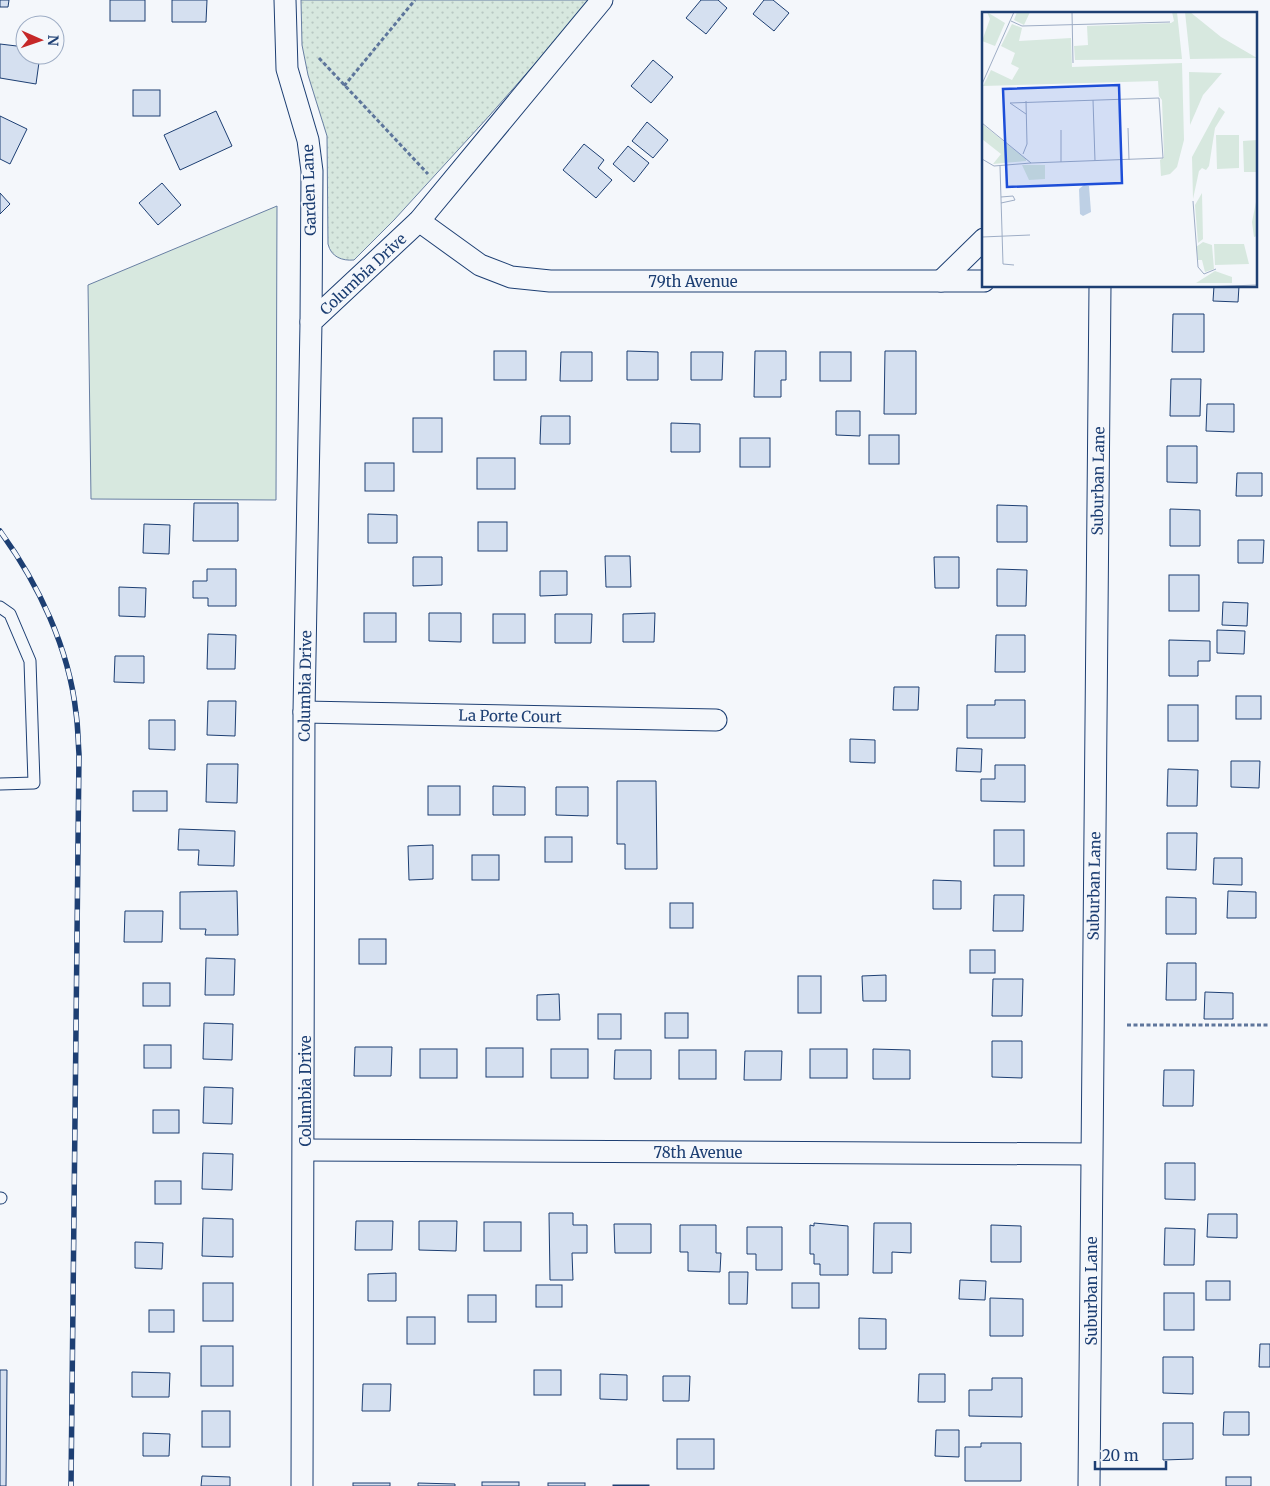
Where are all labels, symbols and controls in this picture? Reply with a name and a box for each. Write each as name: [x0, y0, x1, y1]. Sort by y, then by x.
inset map: [982, 12, 1258, 288]
north arrow: [15, 15, 65, 65]
text: N: [44, 35, 62, 46]
street label: Garden Lane: [298, 144, 320, 236]
street label: Columbia Drive: [316, 229, 410, 319]
street label: 79th Avenue: [648, 272, 738, 291]
street label: Suburban Lane: [1088, 426, 1108, 536]
street label: Columbia Drive: [295, 630, 315, 742]
street label: La Porte Court: [458, 706, 562, 726]
street label: Suburban Lane: [1084, 831, 1104, 941]
street label: Columbia Drive: [296, 1035, 315, 1147]
street label: 78th Avenue: [654, 1143, 743, 1162]
street label: Suburban Lane: [1082, 1236, 1101, 1345]
scale bar: [1095, 1438, 1166, 1470]
text: 20 m: [1102, 1446, 1139, 1465]

